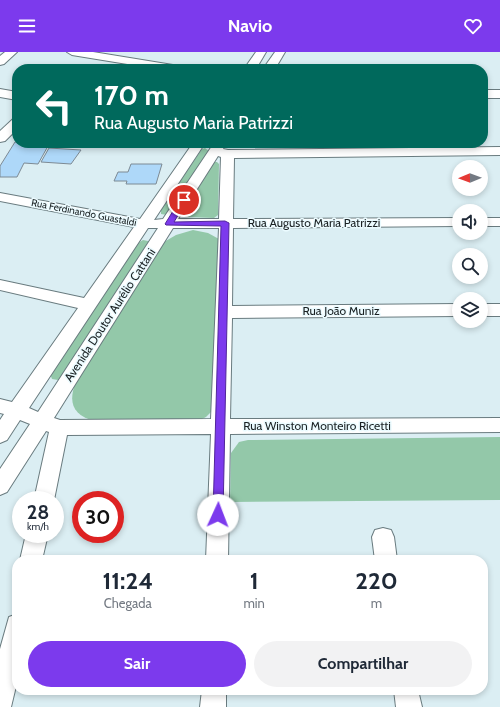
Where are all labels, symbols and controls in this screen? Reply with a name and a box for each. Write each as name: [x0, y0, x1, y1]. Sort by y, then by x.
icon: menu: [16, 15, 38, 37]
text: Navio: [228, 15, 272, 37]
icon: heart: [462, 15, 484, 37]
text: 170 m: [94, 78, 169, 112]
icon: left: [28, 80, 80, 132]
text: Rua Augusto Maria Patrizzi: [94, 112, 293, 134]
north arrow: [452, 160, 488, 196]
map controls: [452, 160, 488, 328]
pin: [167, 183, 201, 217]
icon: arrive: [173, 189, 195, 211]
street label: Rua Ferdinando Guastaldi: [30, 196, 138, 229]
button: sound: [452, 204, 488, 240]
street label: Rua Augusto Maria Patrizzi: [248, 215, 380, 230]
street label: Avenida Doutor Aurélio Cattani: [61, 245, 158, 384]
button: search: [452, 248, 488, 284]
button: layers: [452, 292, 488, 328]
street label: Rua João Muniz: [302, 303, 380, 318]
street label: Rua Winston Monteiro Ricetti: [243, 418, 391, 433]
speed limit sign: 30: [72, 491, 124, 543]
position arrow: [197, 494, 239, 536]
text: 28: [27, 500, 49, 524]
text: km/h: [27, 520, 49, 533]
text: 11:24: [102, 566, 153, 595]
text: 1: [250, 566, 259, 595]
text: 220: [355, 566, 398, 595]
text: Chegada: [104, 595, 152, 611]
text: min: [243, 595, 265, 611]
text: m: [371, 595, 382, 611]
button: Sair: [28, 641, 246, 687]
button: Compartilhar: [254, 641, 472, 687]

